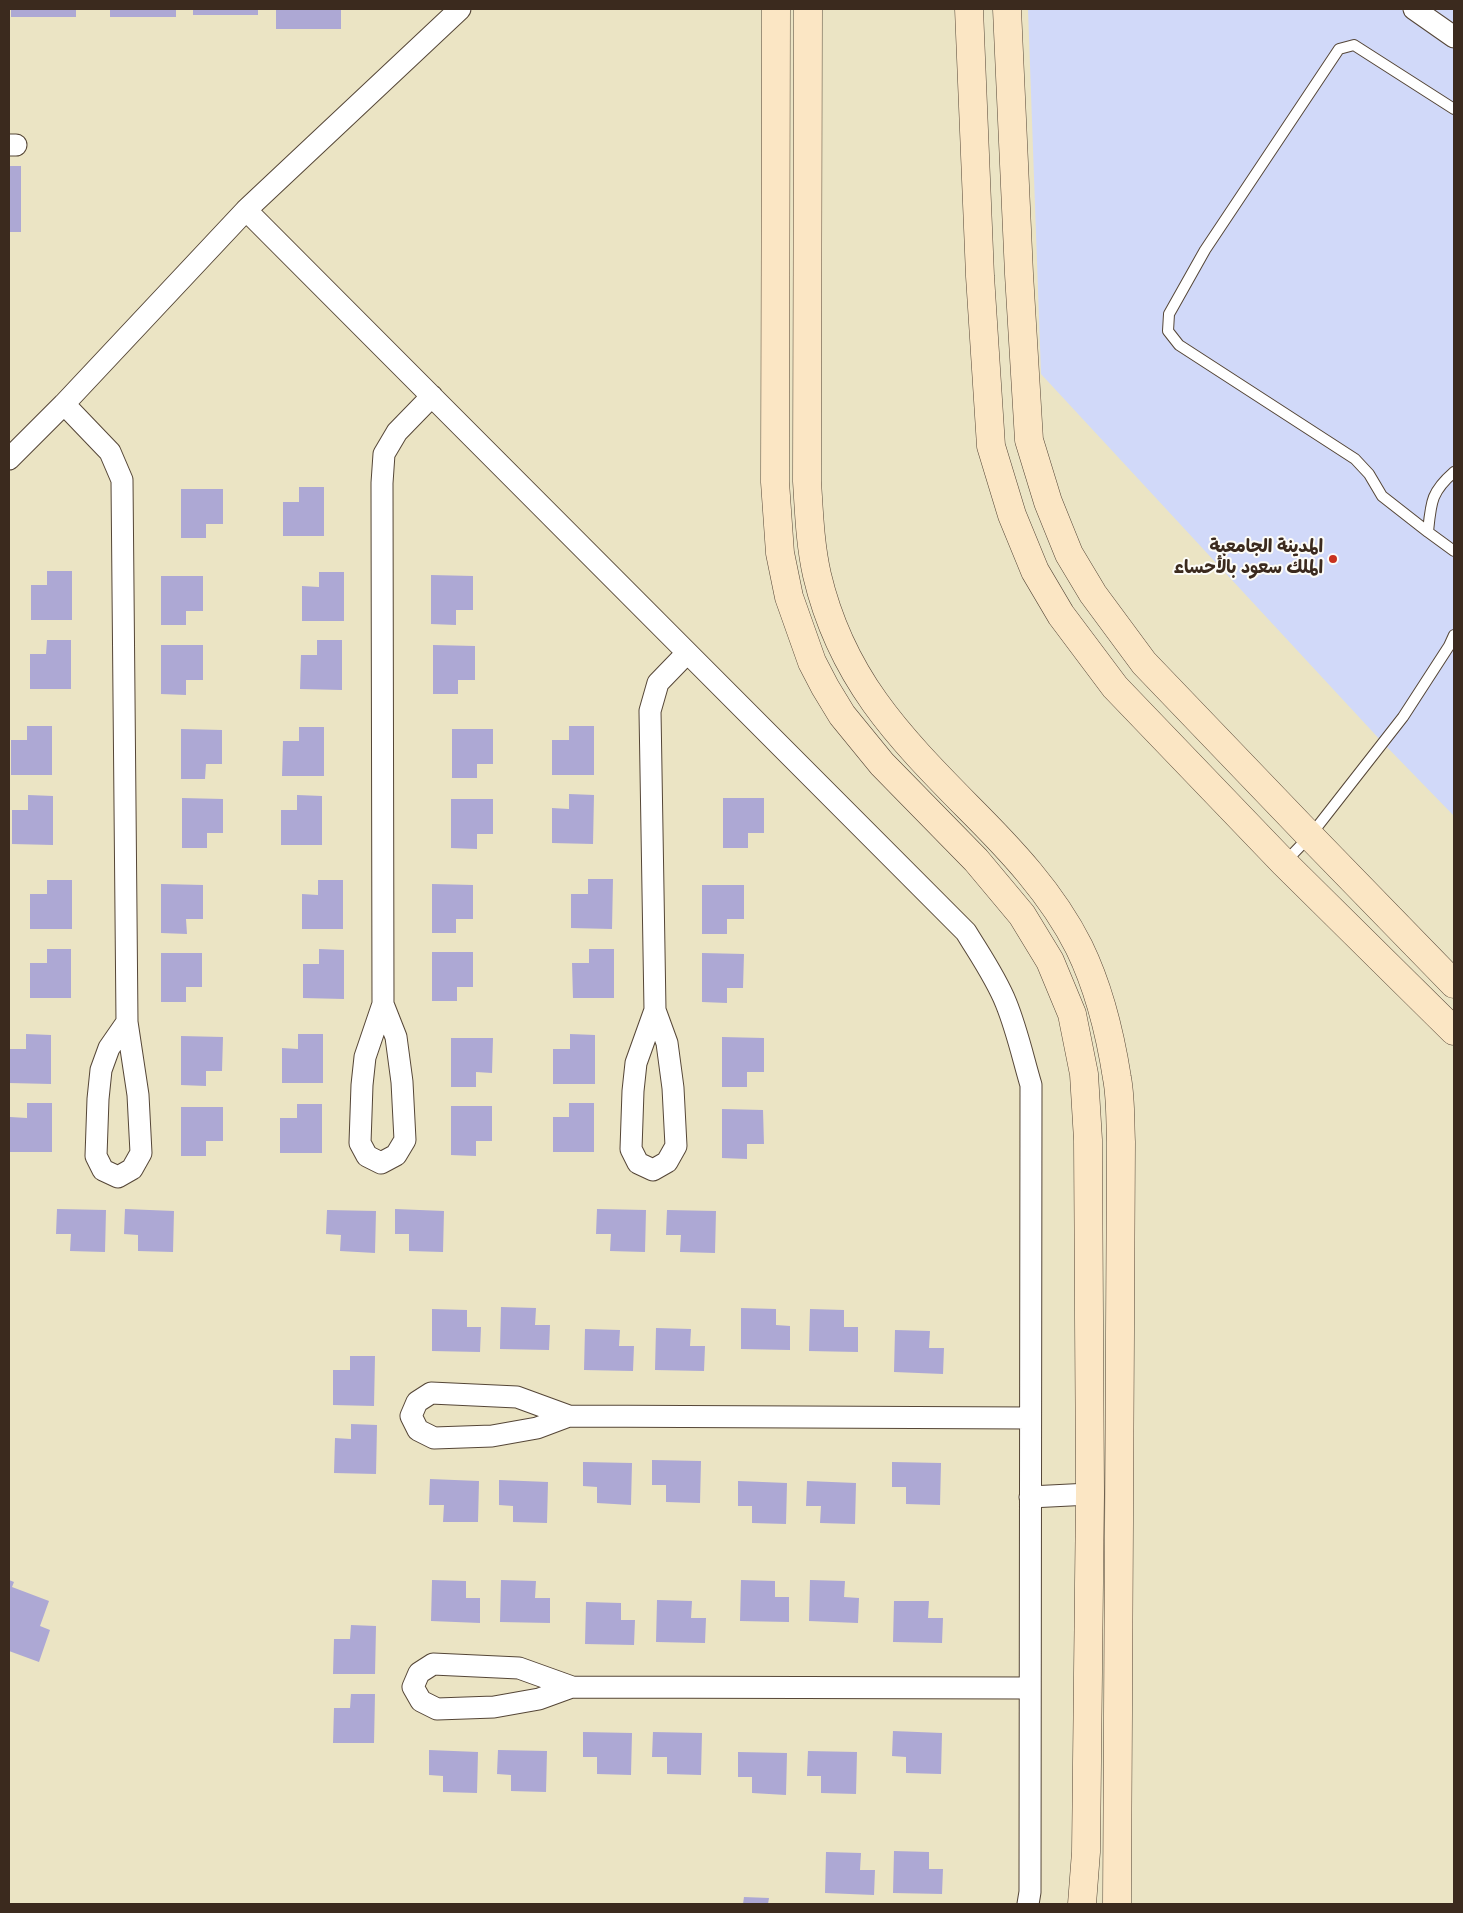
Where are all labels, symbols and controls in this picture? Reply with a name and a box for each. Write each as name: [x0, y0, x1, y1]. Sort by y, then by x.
place label: المدينة الجامعية الملك سعود بالأحساء: [1174, 538, 1323, 580]
marker: المدينة الجامعية الملك سعود بالأحساء: [1327, 553, 1339, 565]

